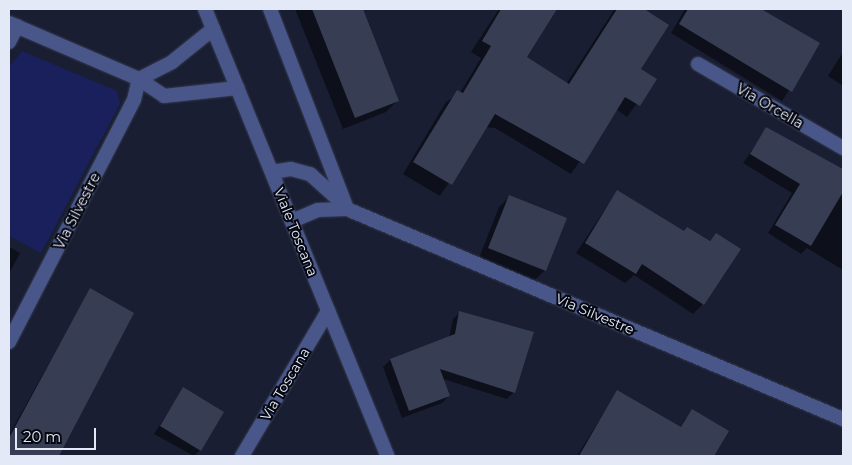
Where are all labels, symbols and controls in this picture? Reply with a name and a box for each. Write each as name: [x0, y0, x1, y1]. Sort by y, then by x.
street label: Via Orcella: [734, 80, 806, 132]
street label: Via Silvestre: [51, 170, 103, 252]
street label: Viale Toscana: [271, 185, 321, 279]
street label: Via Silvestre: [553, 290, 637, 338]
street label: Via Toscana: [257, 345, 313, 423]
scale bar: [18, 418, 99, 450]
text: 20 m: [23, 427, 61, 446]

